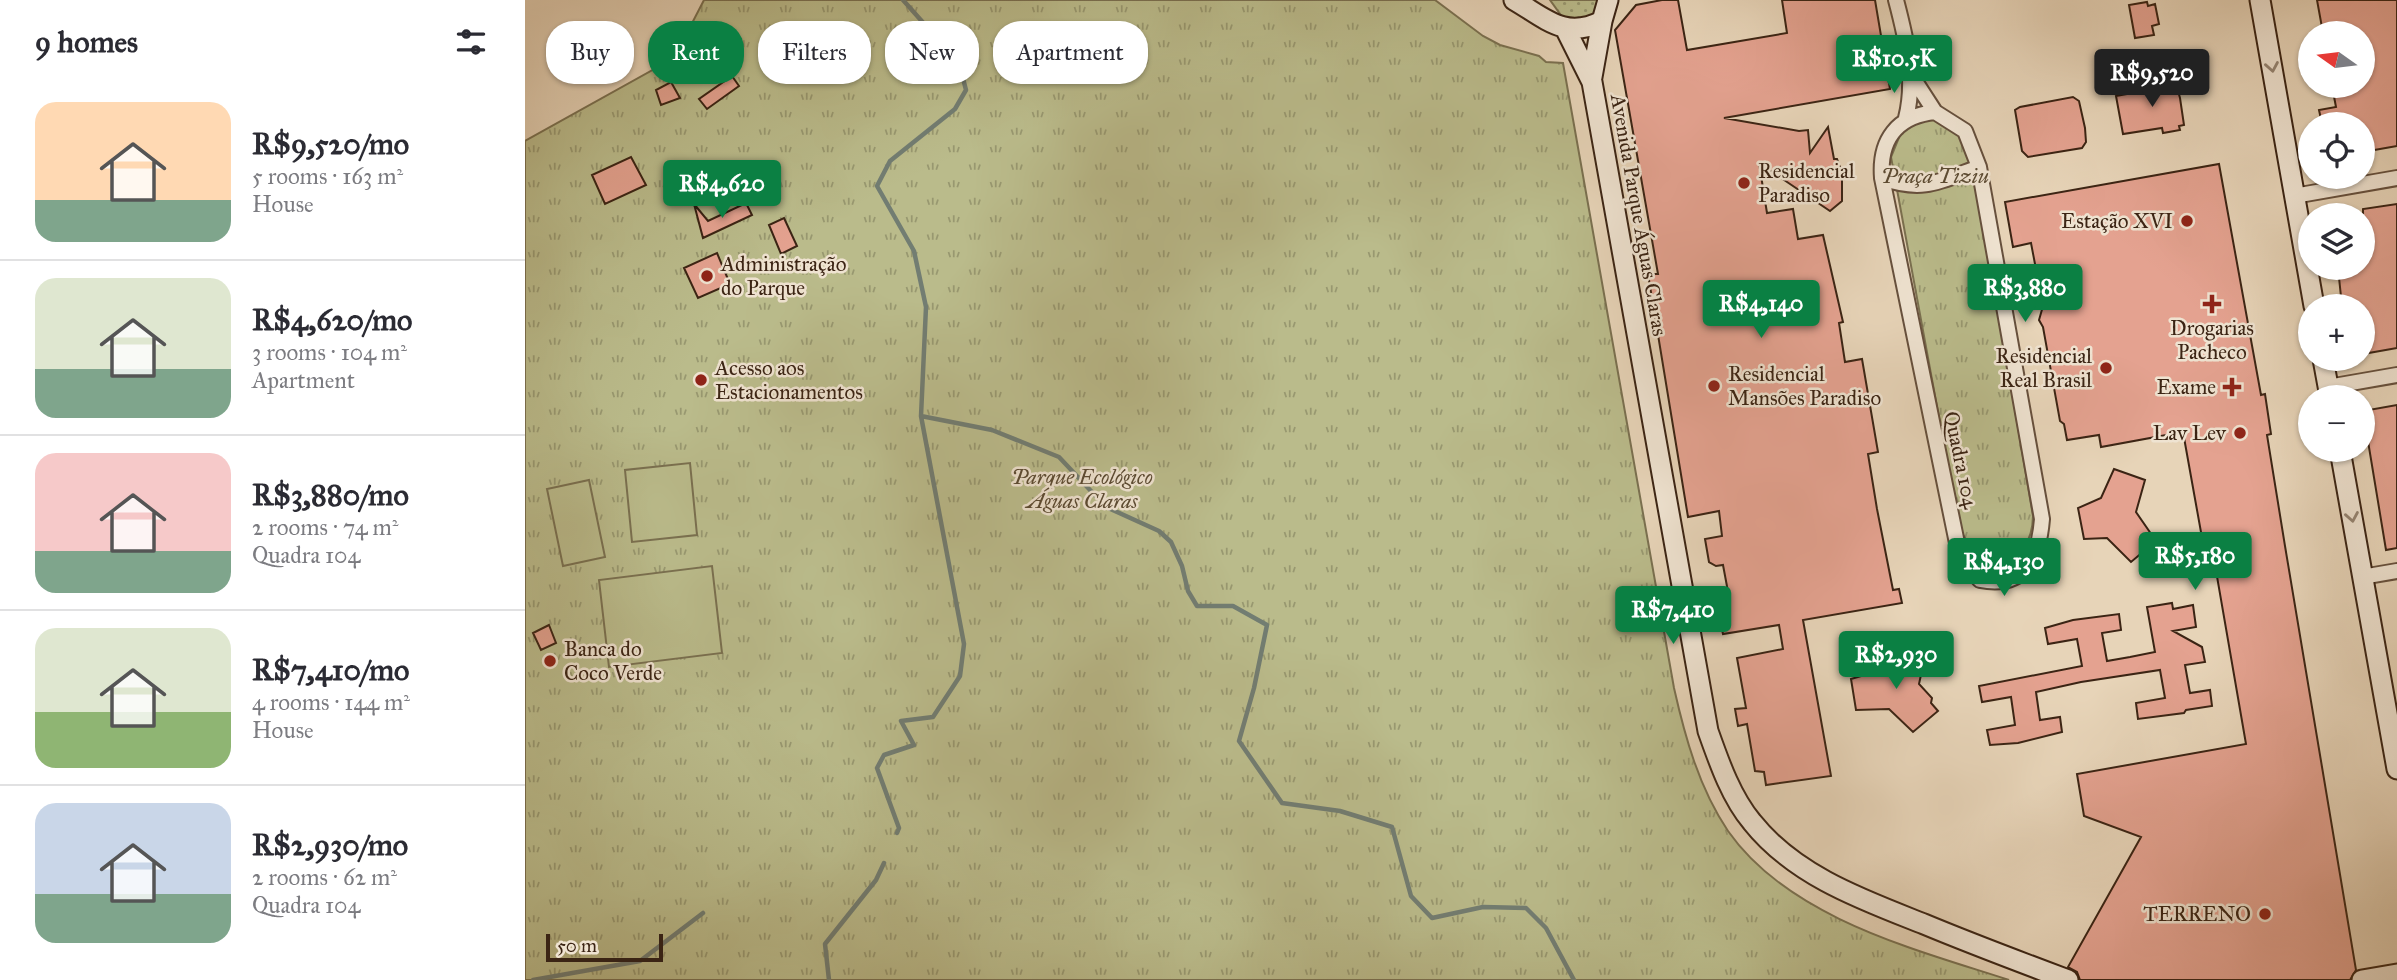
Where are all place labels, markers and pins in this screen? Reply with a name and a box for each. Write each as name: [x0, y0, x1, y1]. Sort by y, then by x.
pin: R$10.5K: [1829, 36, 1959, 95]
pin: R$9,520: [2087, 50, 2217, 109]
place label: Residencial Paradiso: [1758, 158, 1855, 208]
pin: R$4,620: [657, 160, 787, 220]
marker: Residencial Paradiso: [1736, 175, 1752, 191]
place label: Estação XVI: [2061, 208, 2173, 234]
marker: Estação XVI: [2179, 213, 2195, 229]
place label: Administração do Parque: [720, 251, 847, 301]
pin: R$3,880: [1960, 264, 2090, 324]
marker: Administração do Parque: [699, 268, 715, 284]
pin: R$4,140: [1696, 280, 1826, 340]
marker: Drogarias Pacheco: [2204, 296, 2220, 312]
place label: Drogarias Pacheco: [2170, 315, 2254, 365]
place label: Residencial Real Brasil: [1995, 343, 2092, 393]
place label: Acesso aos Estacionamentos: [714, 355, 863, 405]
marker: Residencial Real Brasil: [2098, 360, 2114, 376]
place label: Residencial Mansões Paradiso: [1728, 361, 1881, 411]
marker: Acesso aos Estacionamentos: [693, 372, 709, 388]
place label: Exame: [2156, 374, 2216, 400]
marker: Exame: [2222, 377, 2242, 397]
marker: Residencial Mansões Paradiso: [1706, 378, 1722, 394]
place label: Lav Lev: [2153, 420, 2227, 446]
marker: Lav Lev: [2232, 425, 2248, 441]
pin: R$5,180: [2130, 532, 2260, 592]
pin: R$4,130: [1939, 538, 2069, 598]
pin: R$7,410: [1608, 586, 1738, 646]
pin: R$2,930: [1831, 632, 1961, 691]
place label: Banca do Coco Verde: [564, 636, 662, 686]
marker: Banca do Coco Verde: [542, 653, 558, 669]
place label: TERRENO: [2143, 901, 2251, 927]
marker: TERRENO: [2257, 906, 2273, 922]

